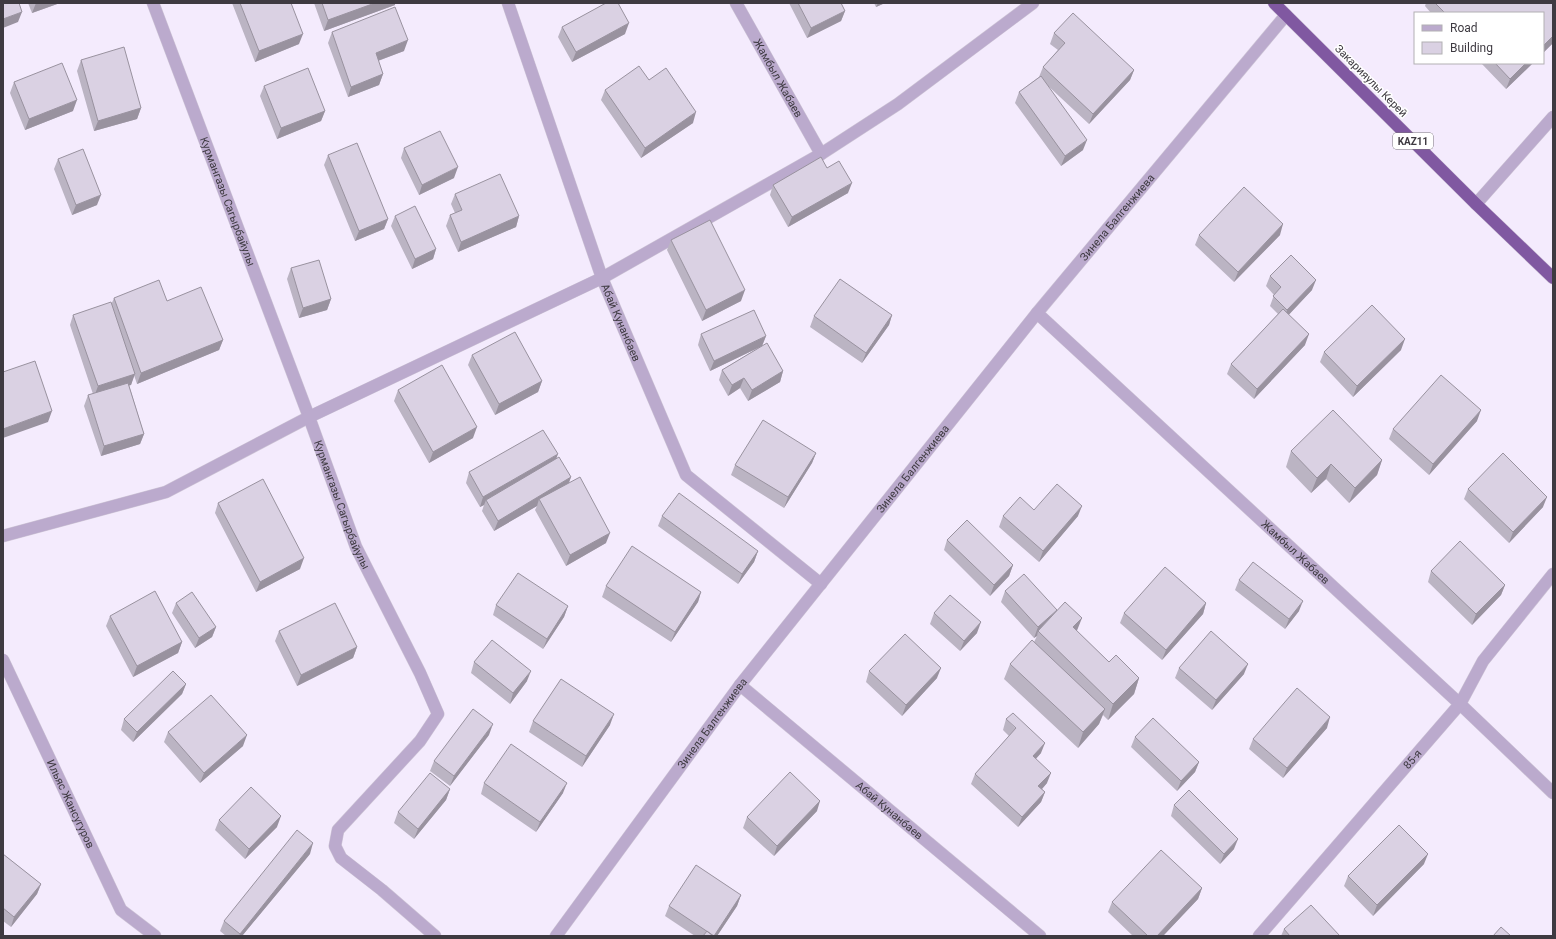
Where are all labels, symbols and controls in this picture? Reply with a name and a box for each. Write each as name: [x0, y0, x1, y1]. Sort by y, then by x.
legend: [1414, 12, 1544, 64]
text: Road: [1450, 21, 1478, 35]
street label: Жамбыл Жабаев: [751, 36, 805, 120]
text: Building: [1450, 41, 1493, 55]
street label: Закарияулы Керей: [1332, 42, 1410, 120]
road number: KAZ11: [1393, 133, 1433, 149]
street label: Курмангазы Сагырбайулы: [198, 135, 258, 268]
street label: Зинела Балгенжиева: [1077, 171, 1157, 263]
street label: Абай Кунанбаев: [599, 282, 643, 363]
street label: Зинела Балгенжиева: [874, 422, 952, 515]
street label: Курмангазы Сагырбайулы: [311, 438, 373, 571]
street label: Жамбыл Жабаев: [1259, 517, 1332, 587]
street label: Зинела Балгенжиева: [675, 675, 750, 771]
street label: 85-я: [1400, 747, 1424, 772]
street label: Ильяс Жансугуров: [44, 757, 97, 850]
street label: Абай Кунанбаев: [853, 778, 926, 842]

